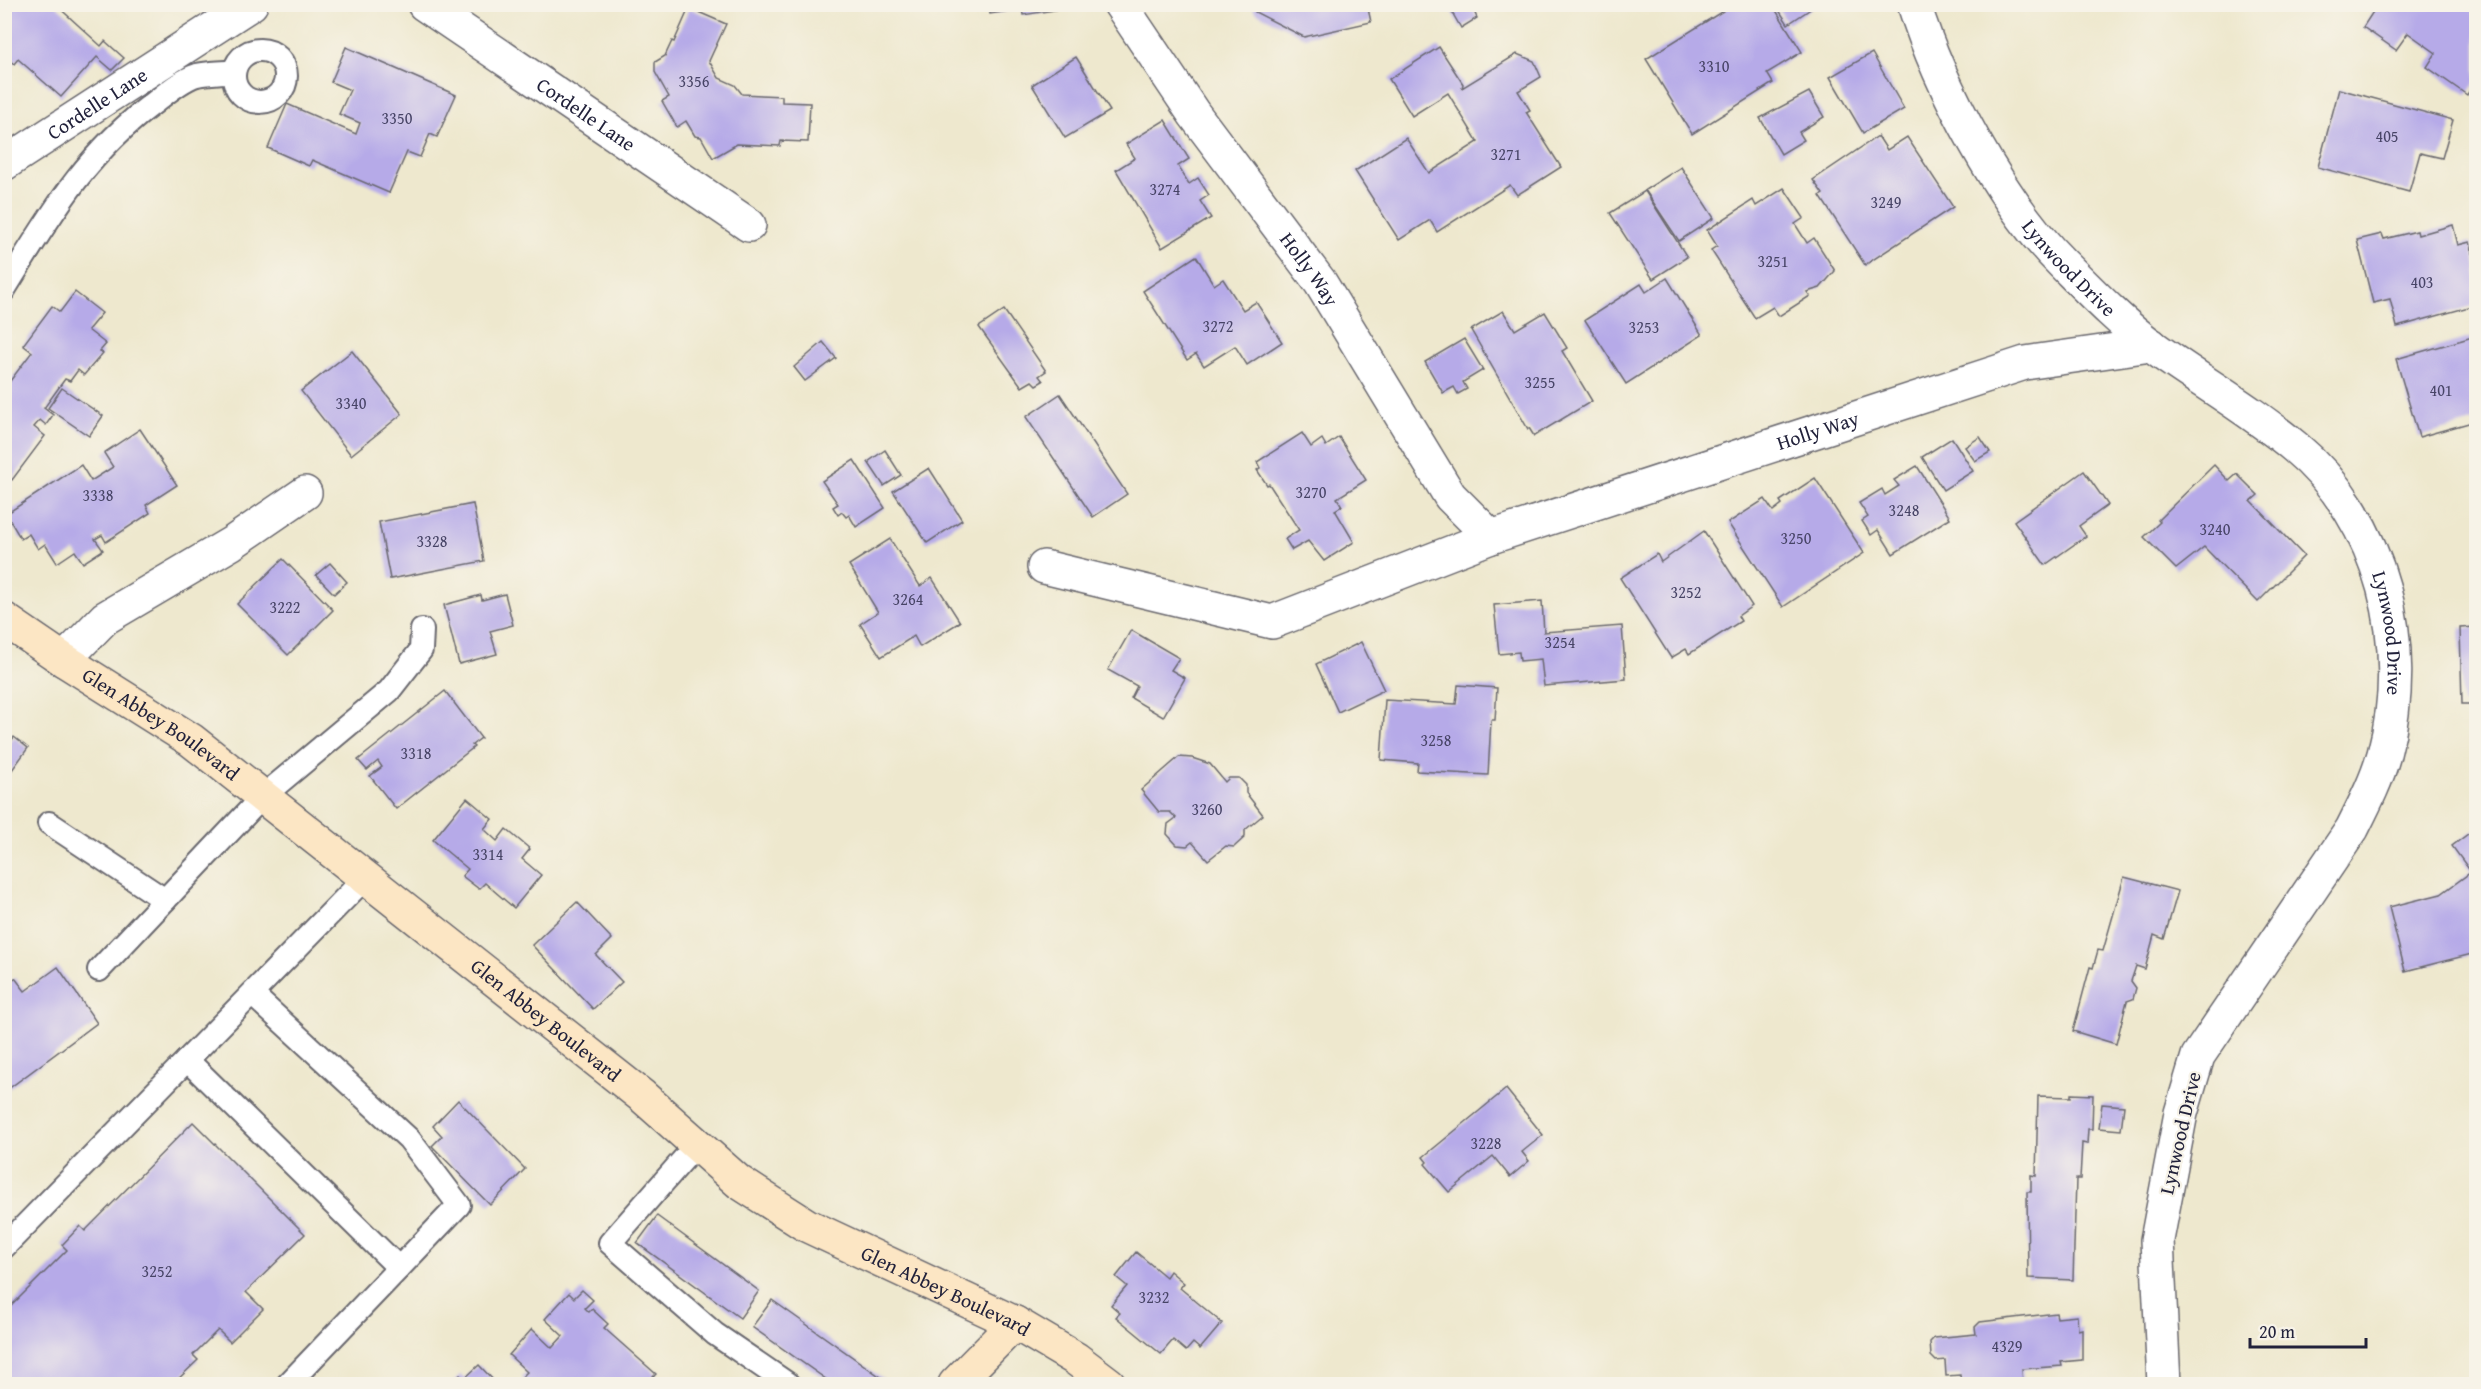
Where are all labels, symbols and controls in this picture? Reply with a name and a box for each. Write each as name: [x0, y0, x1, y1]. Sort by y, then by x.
house number: 3310: [1699, 54, 1730, 78]
street label: Cordelle Lane: [41, 60, 153, 146]
house number: 3356: [679, 69, 710, 93]
street label: Cordelle Lane: [531, 70, 642, 158]
house number: 3350: [382, 106, 413, 130]
house number: 405: [2375, 124, 2399, 148]
house number: 3271: [1491, 142, 1521, 166]
house number: 3274: [1150, 177, 1181, 201]
house number: 3249: [1871, 190, 1902, 214]
street label: Lynwood Drive: [2016, 213, 2123, 323]
street label: Holly Way: [1273, 226, 1346, 311]
house number: 3251: [1758, 249, 1788, 273]
house number: 403: [2410, 270, 2434, 294]
house number: 3272: [1203, 314, 1233, 338]
house number: 3253: [1629, 315, 1659, 339]
house number: 3255: [1525, 370, 1555, 394]
house number: 401: [2429, 378, 2453, 402]
house number: 3340: [336, 391, 367, 415]
street label: Holly Way: [1773, 403, 1862, 457]
house number: 3270: [1296, 480, 1327, 504]
house number: 3338: [83, 483, 114, 507]
house number: 3248: [1889, 498, 1920, 522]
house number: 3240: [2200, 517, 2231, 541]
house number: 3250: [1781, 526, 1812, 550]
house number: 3328: [417, 529, 448, 553]
street label: Lynwood Drive: [2365, 567, 2410, 696]
house number: 3252: [1671, 580, 1701, 604]
house number: 3264: [893, 587, 924, 611]
house number: 3222: [270, 595, 300, 619]
house number: 3254: [1545, 630, 1576, 654]
street label: Glen Abbey Boulevard: [77, 660, 246, 787]
house number: 3258: [1421, 728, 1452, 752]
house number: 3318: [401, 741, 432, 765]
house number: 3260: [1192, 797, 1223, 821]
house number: 3314: [473, 842, 504, 866]
street label: Glen Abbey Boulevard: [465, 951, 628, 1088]
street label: Lynwood Drive: [2151, 1069, 2208, 1197]
house number: 3228: [1471, 1131, 1502, 1155]
street label: Glen Abbey Boulevard: [856, 1238, 1036, 1343]
house number: 3252: [142, 1259, 172, 1283]
house number: 3232: [1139, 1285, 1169, 1309]
scale bar: [2250, 1311, 2366, 1349]
text: 20 m: [2259, 1318, 2295, 1345]
house number: 4329: [1992, 1334, 2023, 1358]

